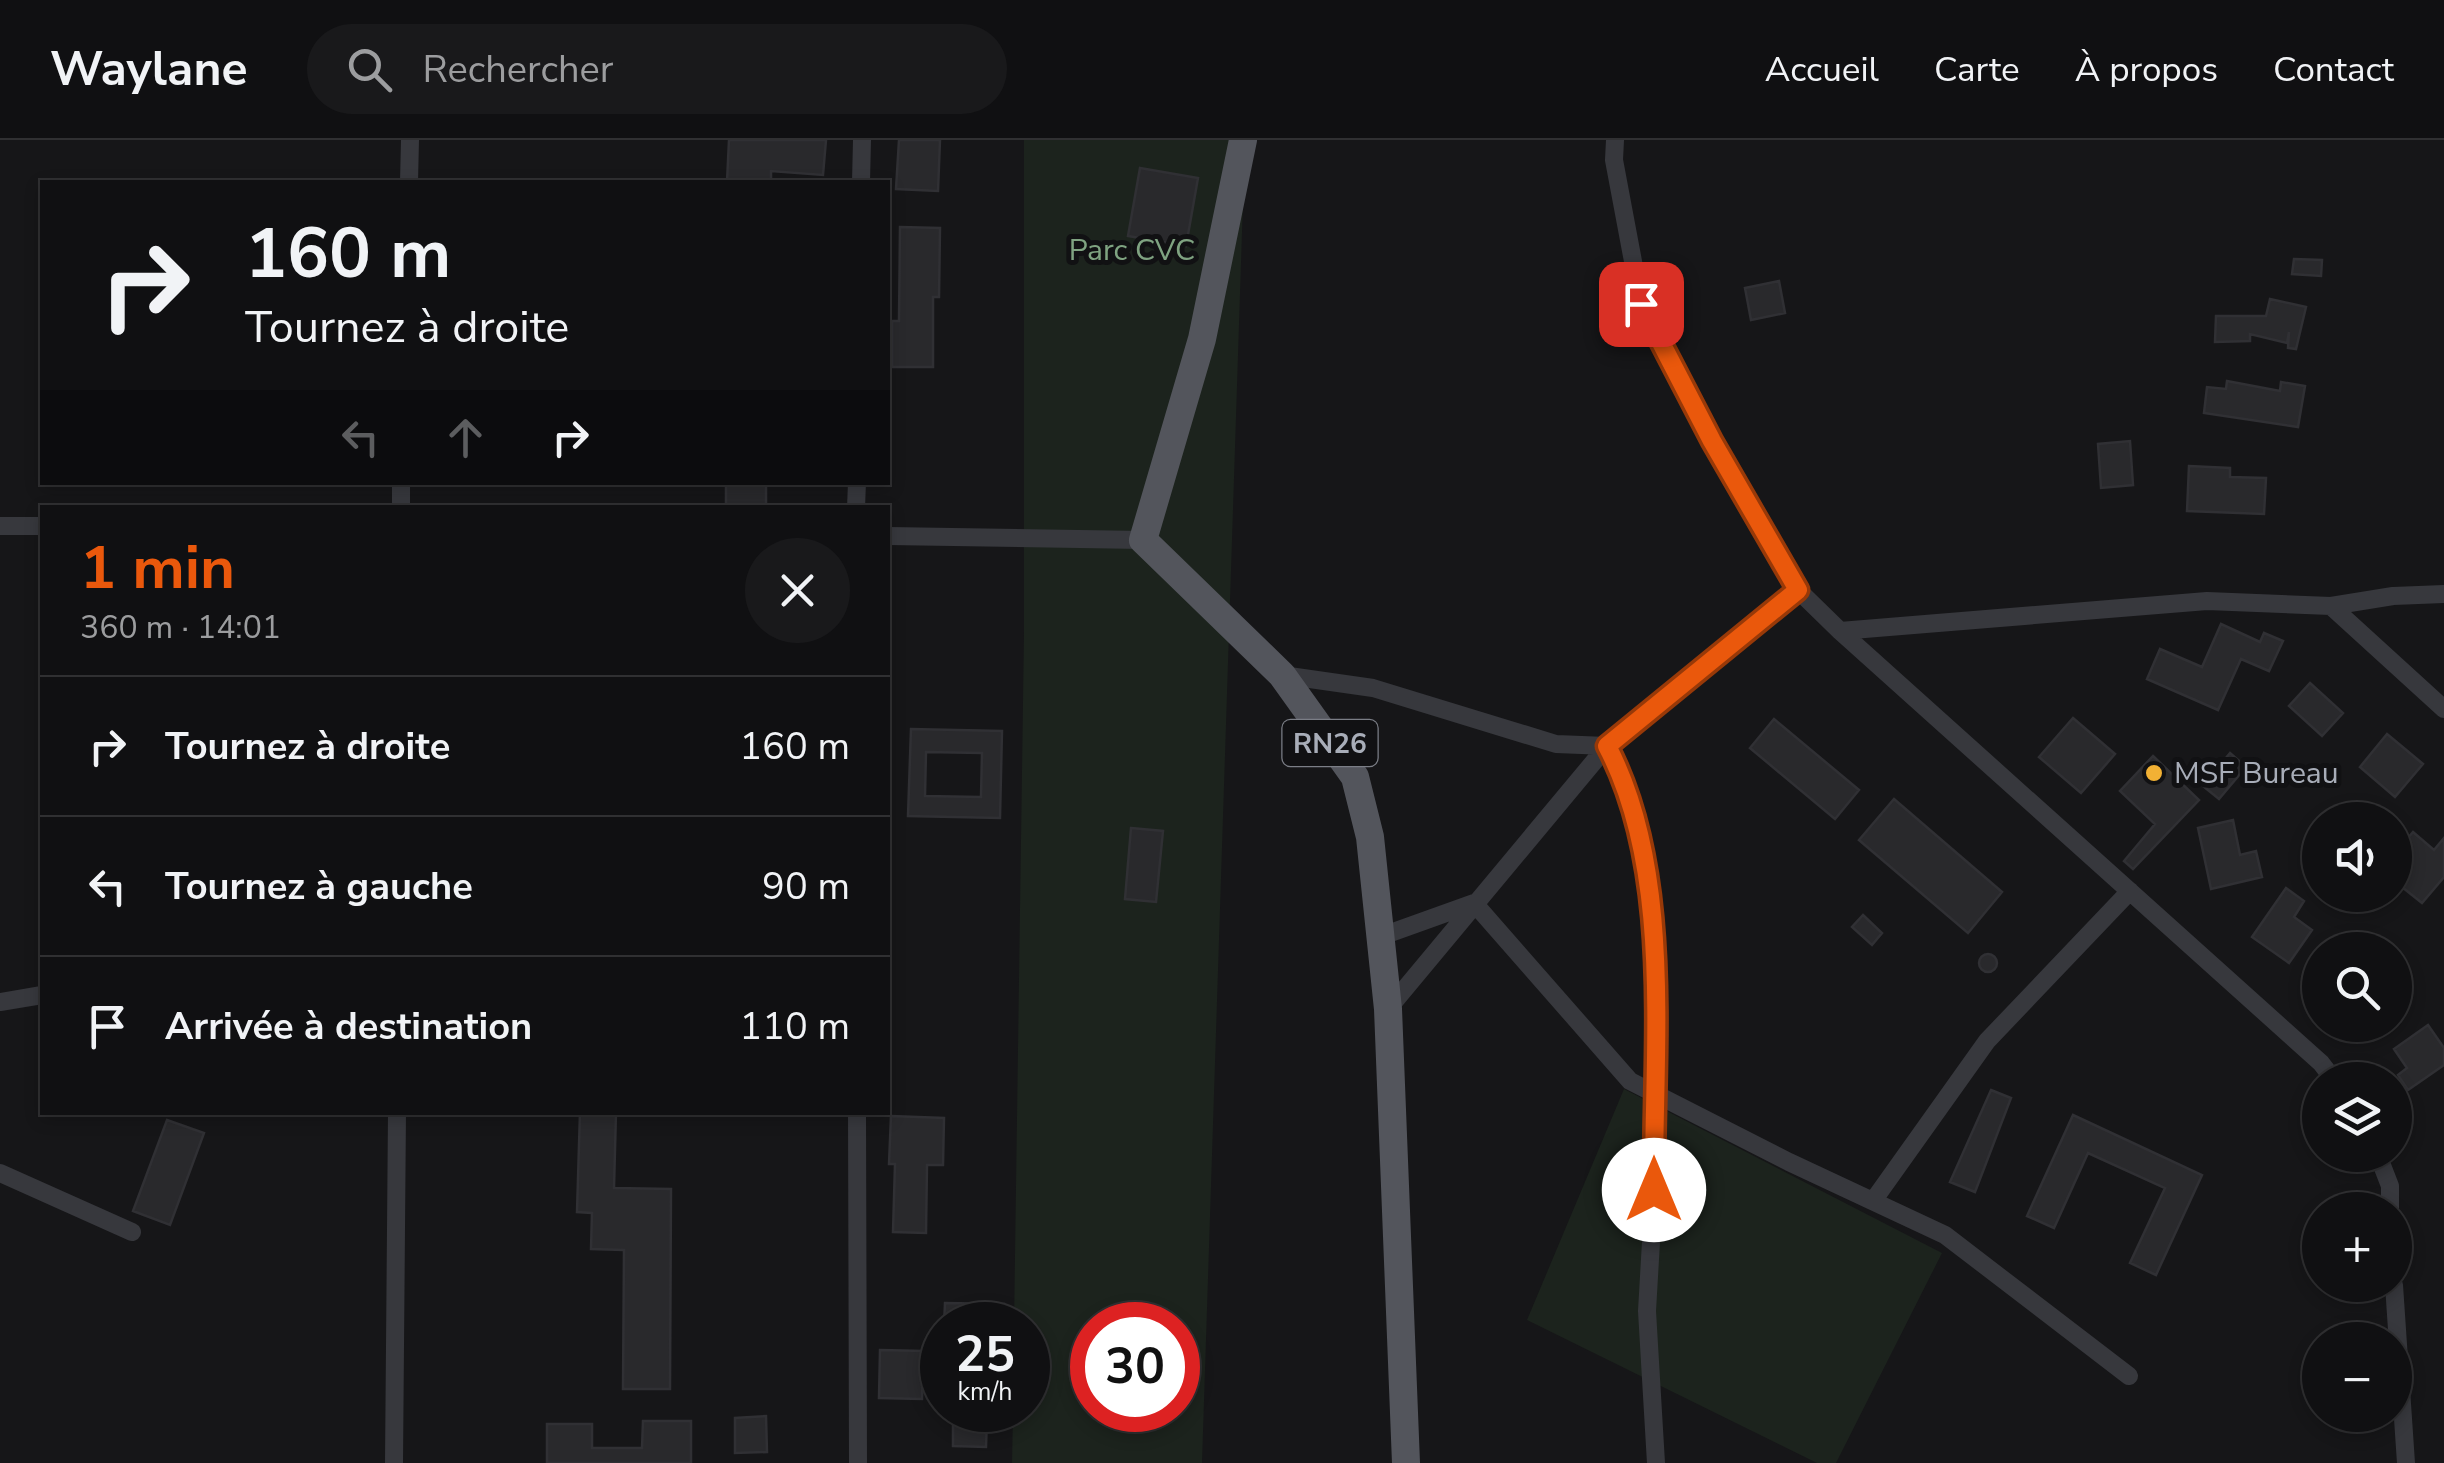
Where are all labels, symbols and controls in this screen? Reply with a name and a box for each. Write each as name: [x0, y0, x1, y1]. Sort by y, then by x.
search box: [307, 24, 1007, 114]
text: Waylane: [50, 36, 247, 102]
icon: search: [342, 42, 397, 97]
text: Rechercher: [422, 44, 613, 95]
text: Accueil: [1765, 46, 1879, 93]
text: Carte: [1934, 46, 2020, 93]
text: À propos: [2075, 46, 2218, 93]
text: Contact: [2273, 46, 2394, 93]
text: 160 m: [245, 206, 451, 302]
icon: right: [80, 220, 210, 350]
park label: Parc CVC: [1069, 230, 1195, 271]
pin: [1599, 262, 1684, 347]
icon: arrive: [1614, 277, 1669, 332]
text: Tournez à droite: [245, 297, 569, 358]
icon: left: [333, 410, 388, 465]
icon: ahead: [438, 410, 493, 465]
icon: right: [543, 410, 598, 465]
text: 1 min: [80, 527, 235, 609]
button: close: [745, 538, 850, 643]
text: 360 m · 14:01: [80, 606, 281, 649]
icon: right: [80, 719, 135, 774]
road number: RN26: [1282, 720, 1378, 766]
text: Tournez à droite: [165, 721, 450, 772]
text: 160 m: [739, 721, 850, 772]
place label: MSF Bureau: [2174, 753, 2339, 794]
marker: MSF Bureau: [2143, 762, 2165, 784]
map controls: [2302, 802, 2412, 1432]
button: sound: [2302, 802, 2412, 912]
icon: left: [80, 859, 135, 914]
text: Tournez à gauche: [165, 861, 473, 912]
text: 90 m: [762, 861, 850, 912]
button: search: [2302, 932, 2412, 1042]
icon: arrive: [80, 999, 135, 1054]
text: Arrivée à destination: [165, 1001, 532, 1052]
text: 110 m: [739, 1001, 850, 1052]
button: layers: [2302, 1062, 2412, 1172]
position arrow: [1602, 1138, 1706, 1242]
button: +: [2302, 1192, 2412, 1302]
speed limit sign: 30: [1070, 1302, 1200, 1432]
text: 25: [955, 1320, 1015, 1389]
button: −: [2302, 1322, 2412, 1432]
text: km/h: [957, 1375, 1013, 1409]

